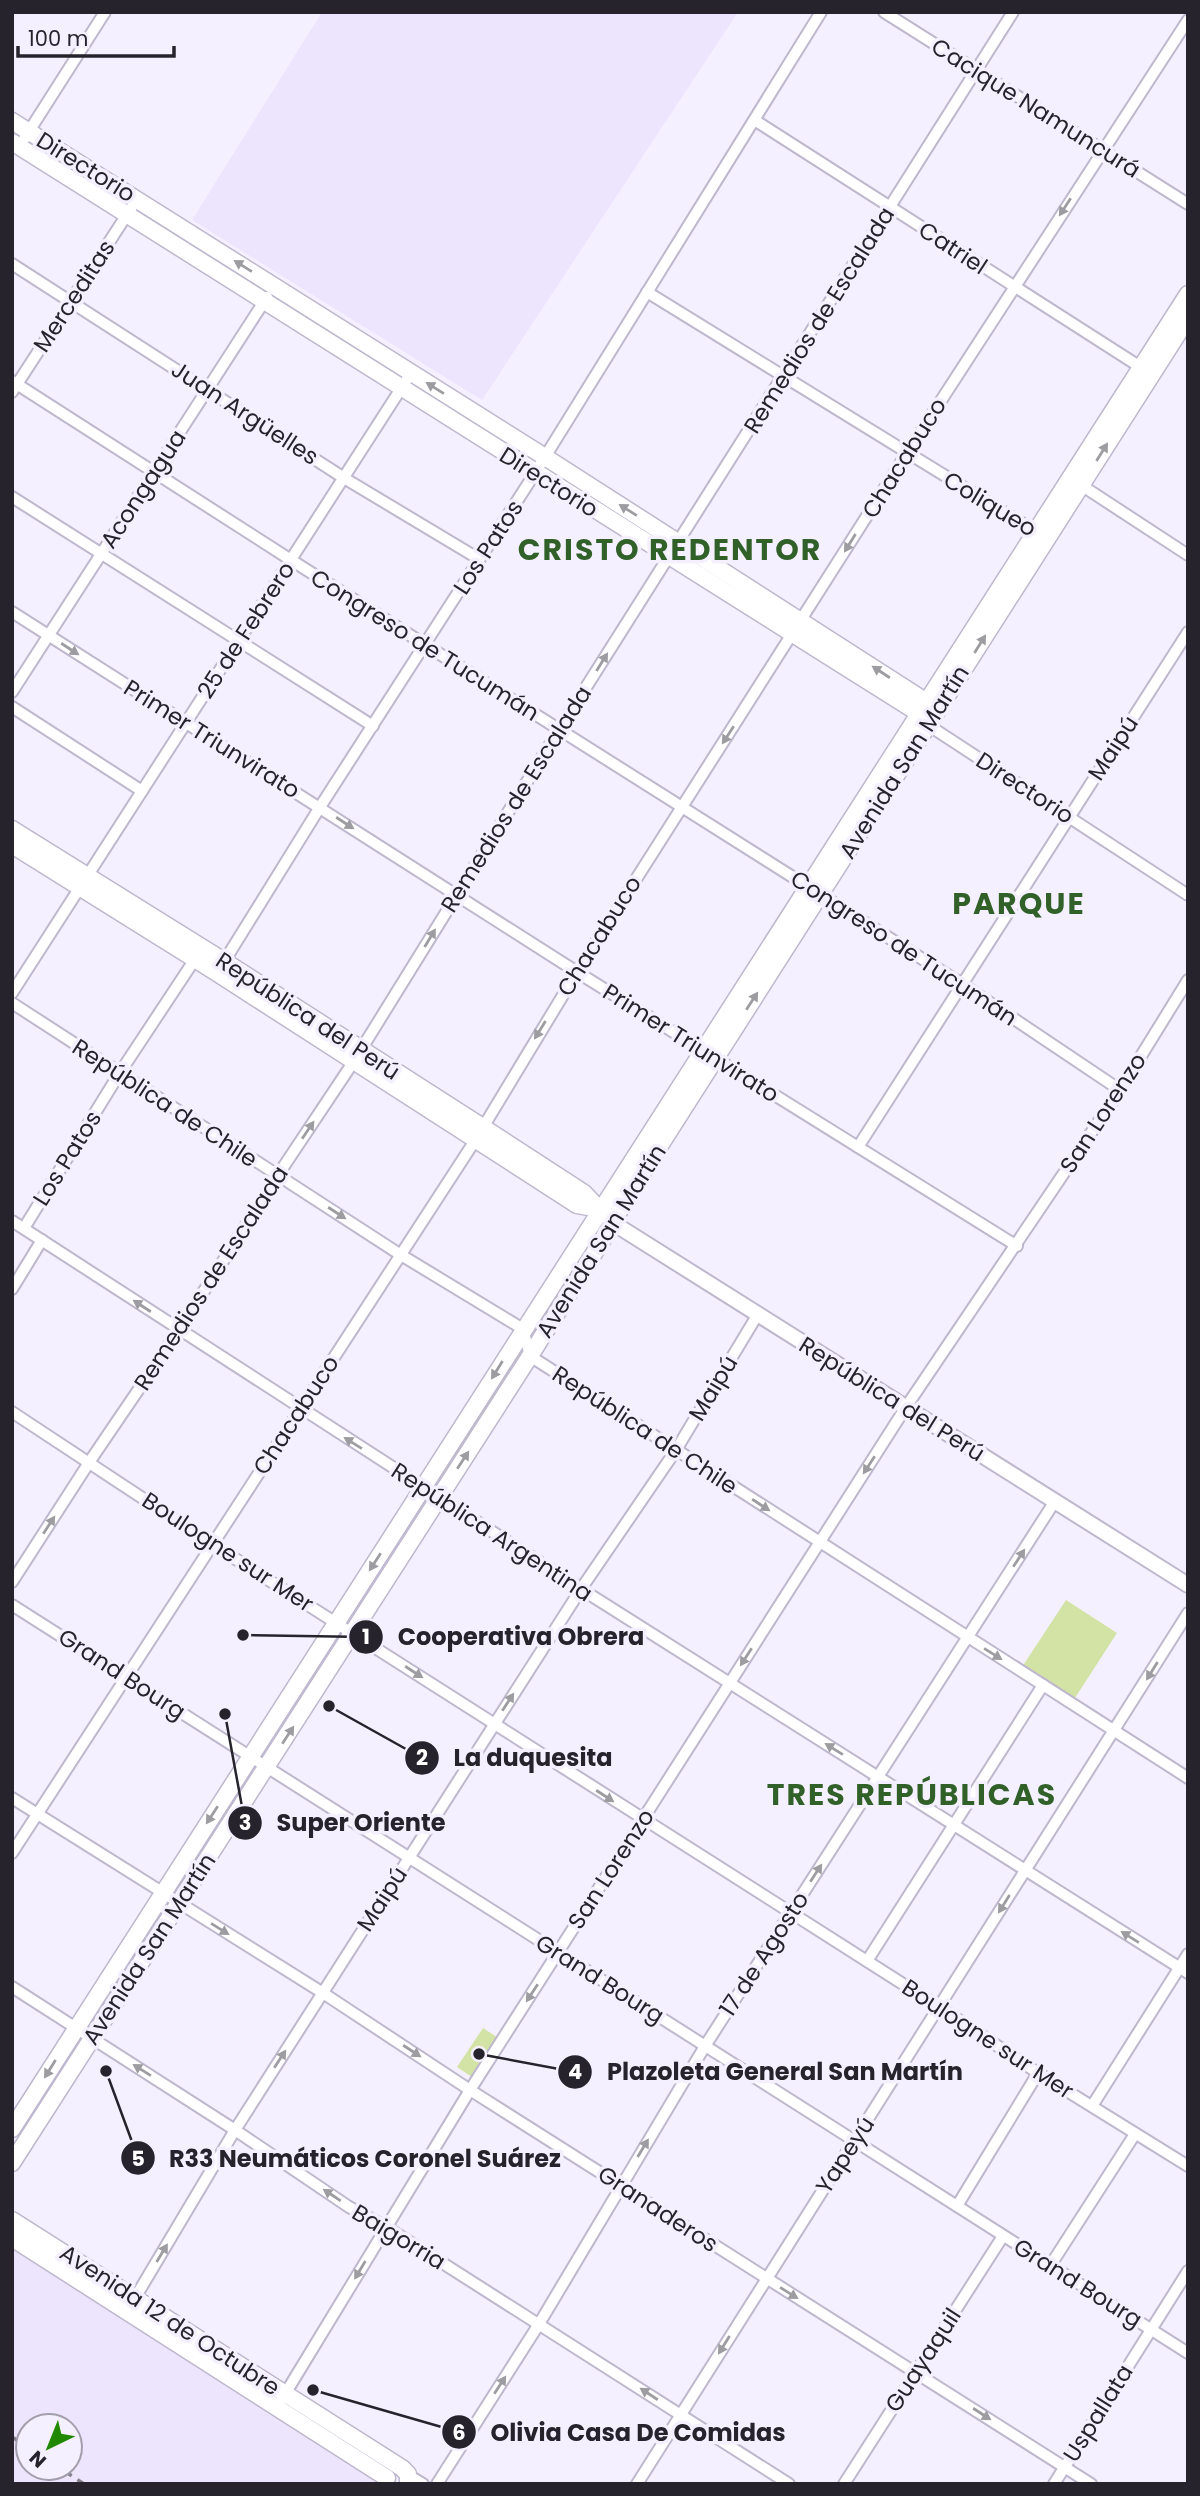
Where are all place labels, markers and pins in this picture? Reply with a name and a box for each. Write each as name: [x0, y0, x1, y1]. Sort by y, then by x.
callout: Cooperativa Obrera: [349, 1614, 658, 1659]
callout: La duquesita: [404, 1735, 626, 1780]
callout: Super Oriente: [227, 1800, 460, 1845]
callout: Plazoleta General San Martín: [558, 2049, 977, 2094]
callout: R33 Neumáticos Coronel Suárez: [120, 2136, 575, 2181]
callout: Olivia Casa De Comidas: [442, 2410, 800, 2455]

